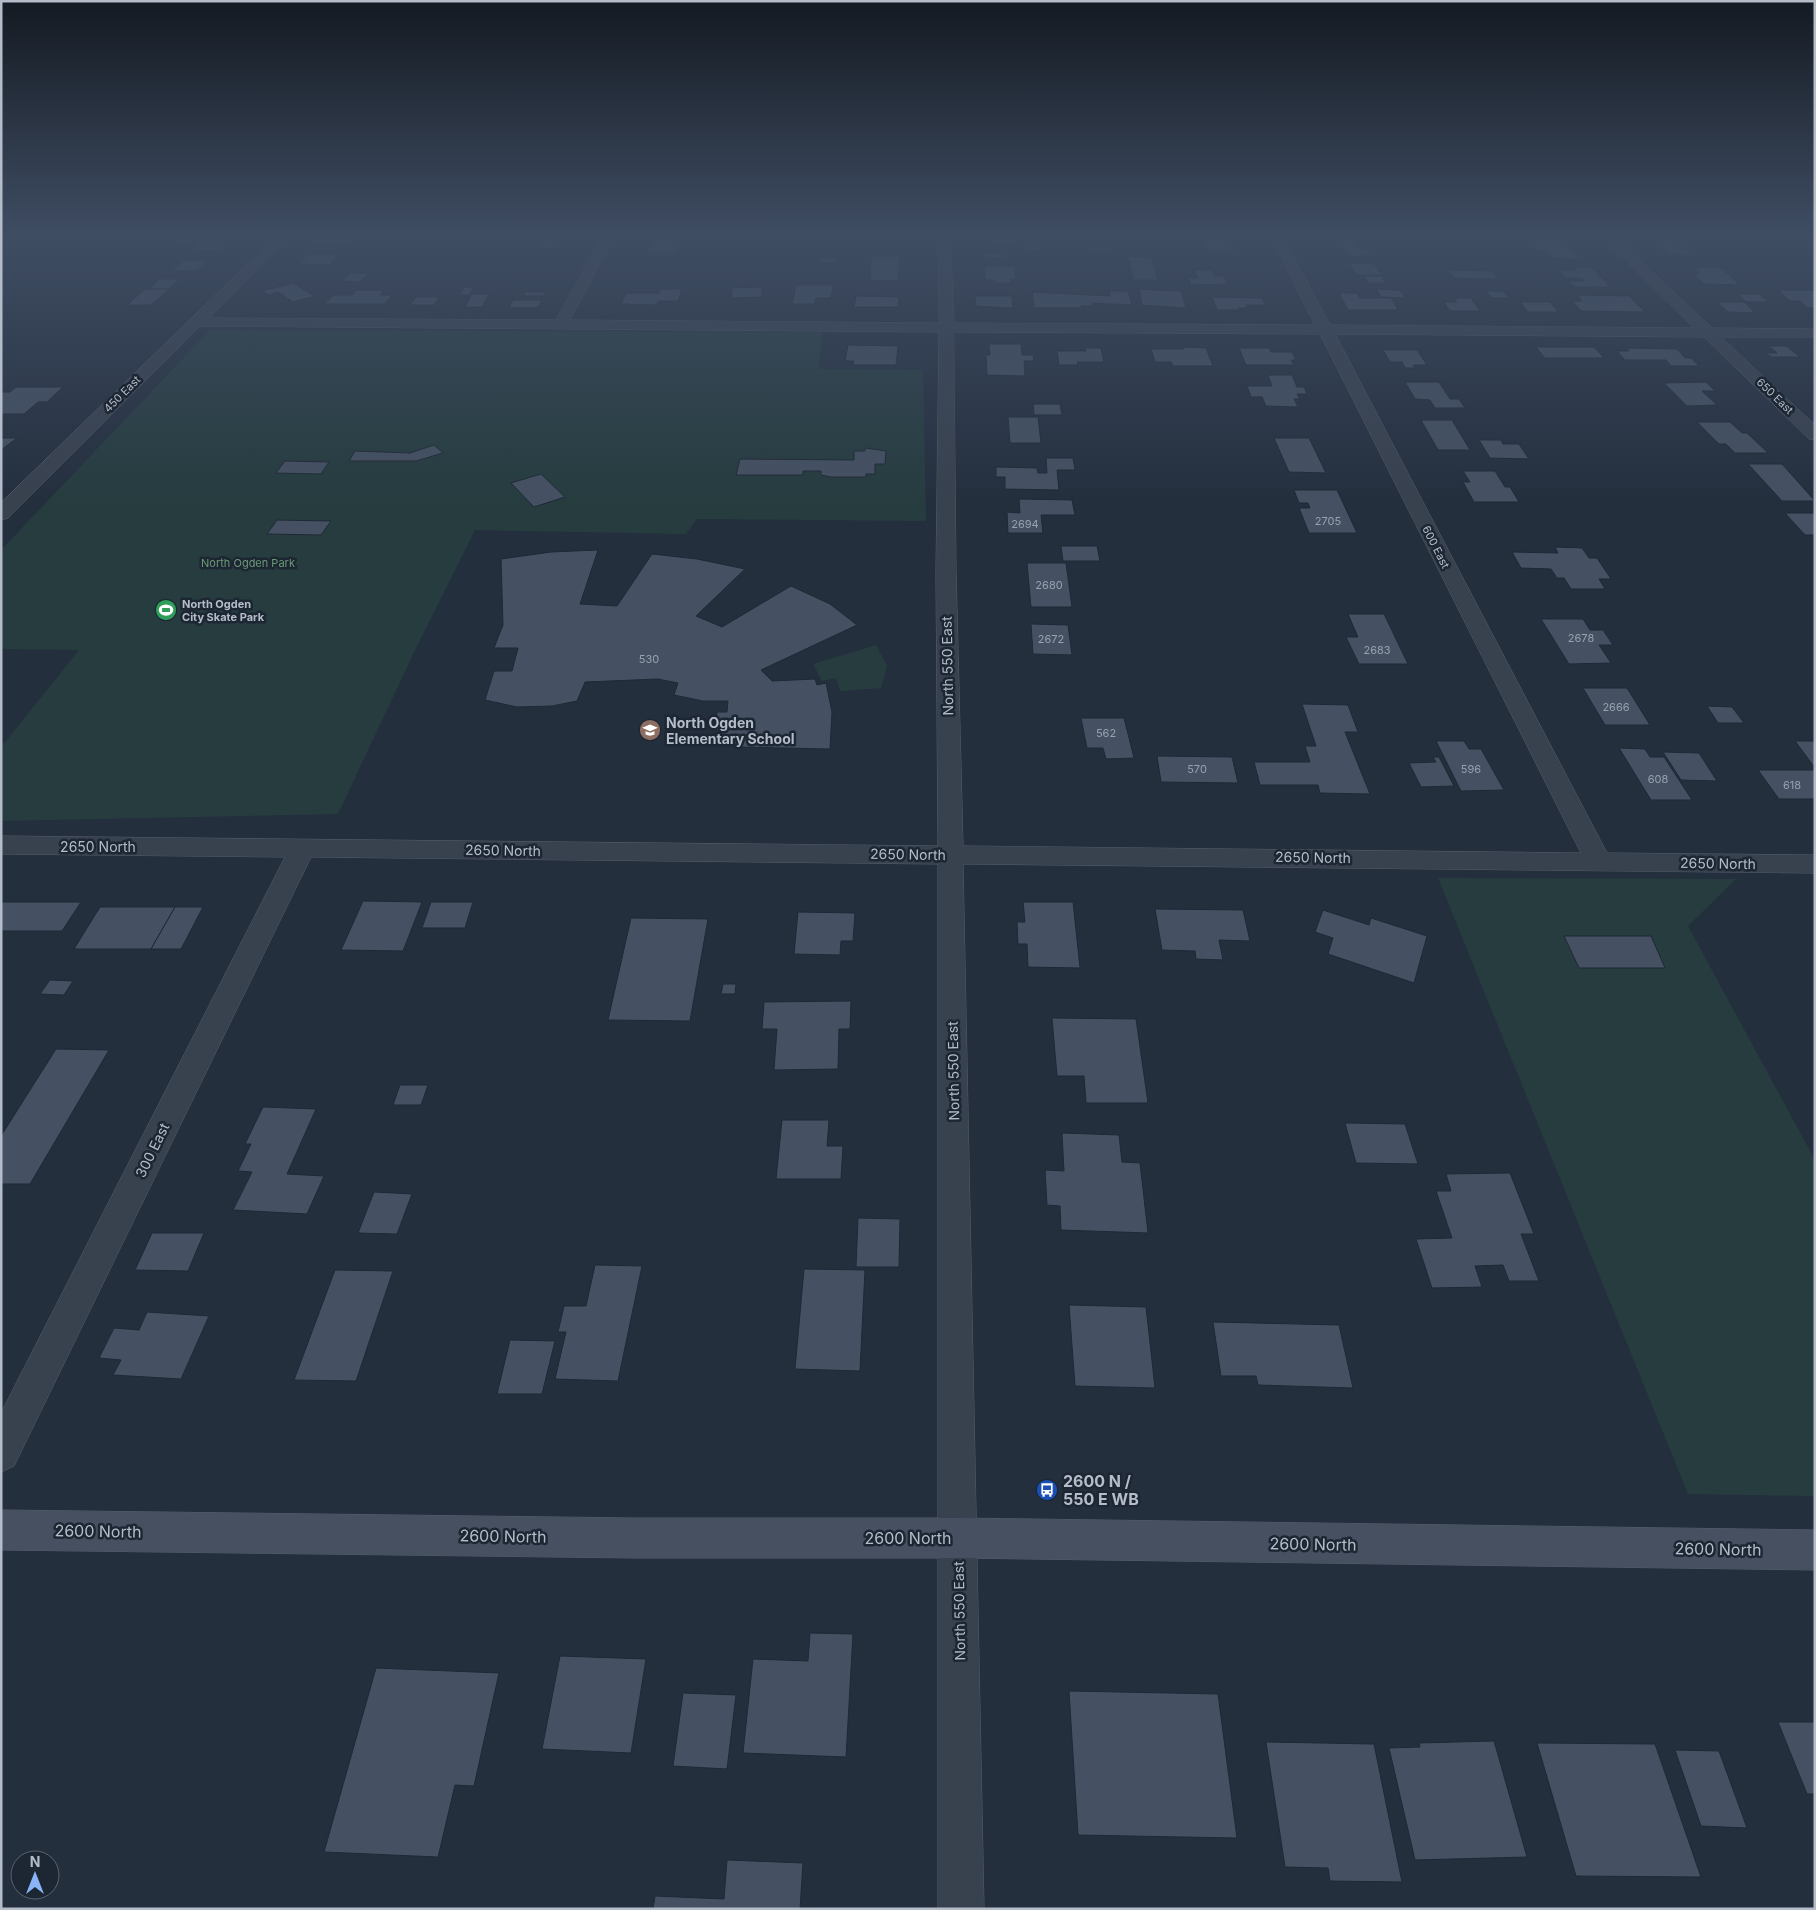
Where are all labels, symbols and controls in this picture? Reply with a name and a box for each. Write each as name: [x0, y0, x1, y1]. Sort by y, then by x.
street label: 450 East: [101, 373, 143, 415]
street label: 650 East: [1754, 375, 1797, 417]
house number: 2705: [1315, 514, 1342, 528]
house number: 2694: [1011, 517, 1039, 531]
street label: 600 East: [1419, 523, 1453, 571]
park label: North Ogden Park: [201, 556, 295, 570]
house number: 2680: [1035, 578, 1063, 592]
place label: North Ogden City Skate Park: [182, 597, 265, 624]
sports icon: North Ogden City Skate Park: [154, 598, 178, 622]
street label: North 550 East: [938, 616, 956, 716]
house number: 2678: [1568, 631, 1594, 645]
house number: 2672: [1038, 632, 1064, 646]
house number: 2683: [1363, 643, 1391, 657]
house number: 530: [639, 652, 659, 666]
house number: 2666: [1602, 700, 1630, 714]
place label: North Ogden Elementary School: [666, 714, 795, 747]
school or university icon: North Ogden Elementary School: [638, 718, 662, 742]
house number: 562: [1096, 726, 1116, 740]
house number: 570: [1187, 762, 1207, 776]
house number: 596: [1461, 762, 1481, 776]
house number: 608: [1648, 772, 1668, 786]
house number: 618: [1783, 778, 1801, 792]
street label: 2650 North: [60, 838, 136, 855]
street label: 2650 North: [465, 841, 541, 859]
street label: 2650 North: [870, 845, 946, 863]
street label: 2650 North: [1275, 848, 1351, 866]
street label: 2650 North: [1680, 854, 1756, 872]
street label: North 550 East: [944, 1021, 962, 1121]
street label: 300 East: [132, 1120, 173, 1180]
place label: 2600 N / 550 E WB: [1063, 1471, 1139, 1509]
bus stop icon: 2600 N / 550 E WB: [1035, 1478, 1059, 1502]
street label: 2600 North: [54, 1520, 142, 1542]
street label: 2600 North: [459, 1525, 547, 1547]
street label: 2600 North: [865, 1528, 951, 1548]
street label: 2600 North: [1269, 1533, 1357, 1555]
street label: 2600 North: [1674, 1538, 1762, 1560]
street label: North 550 East: [950, 1561, 968, 1661]
north arrow: [10, 1850, 60, 1900]
text: N: [30, 1853, 40, 1870]

